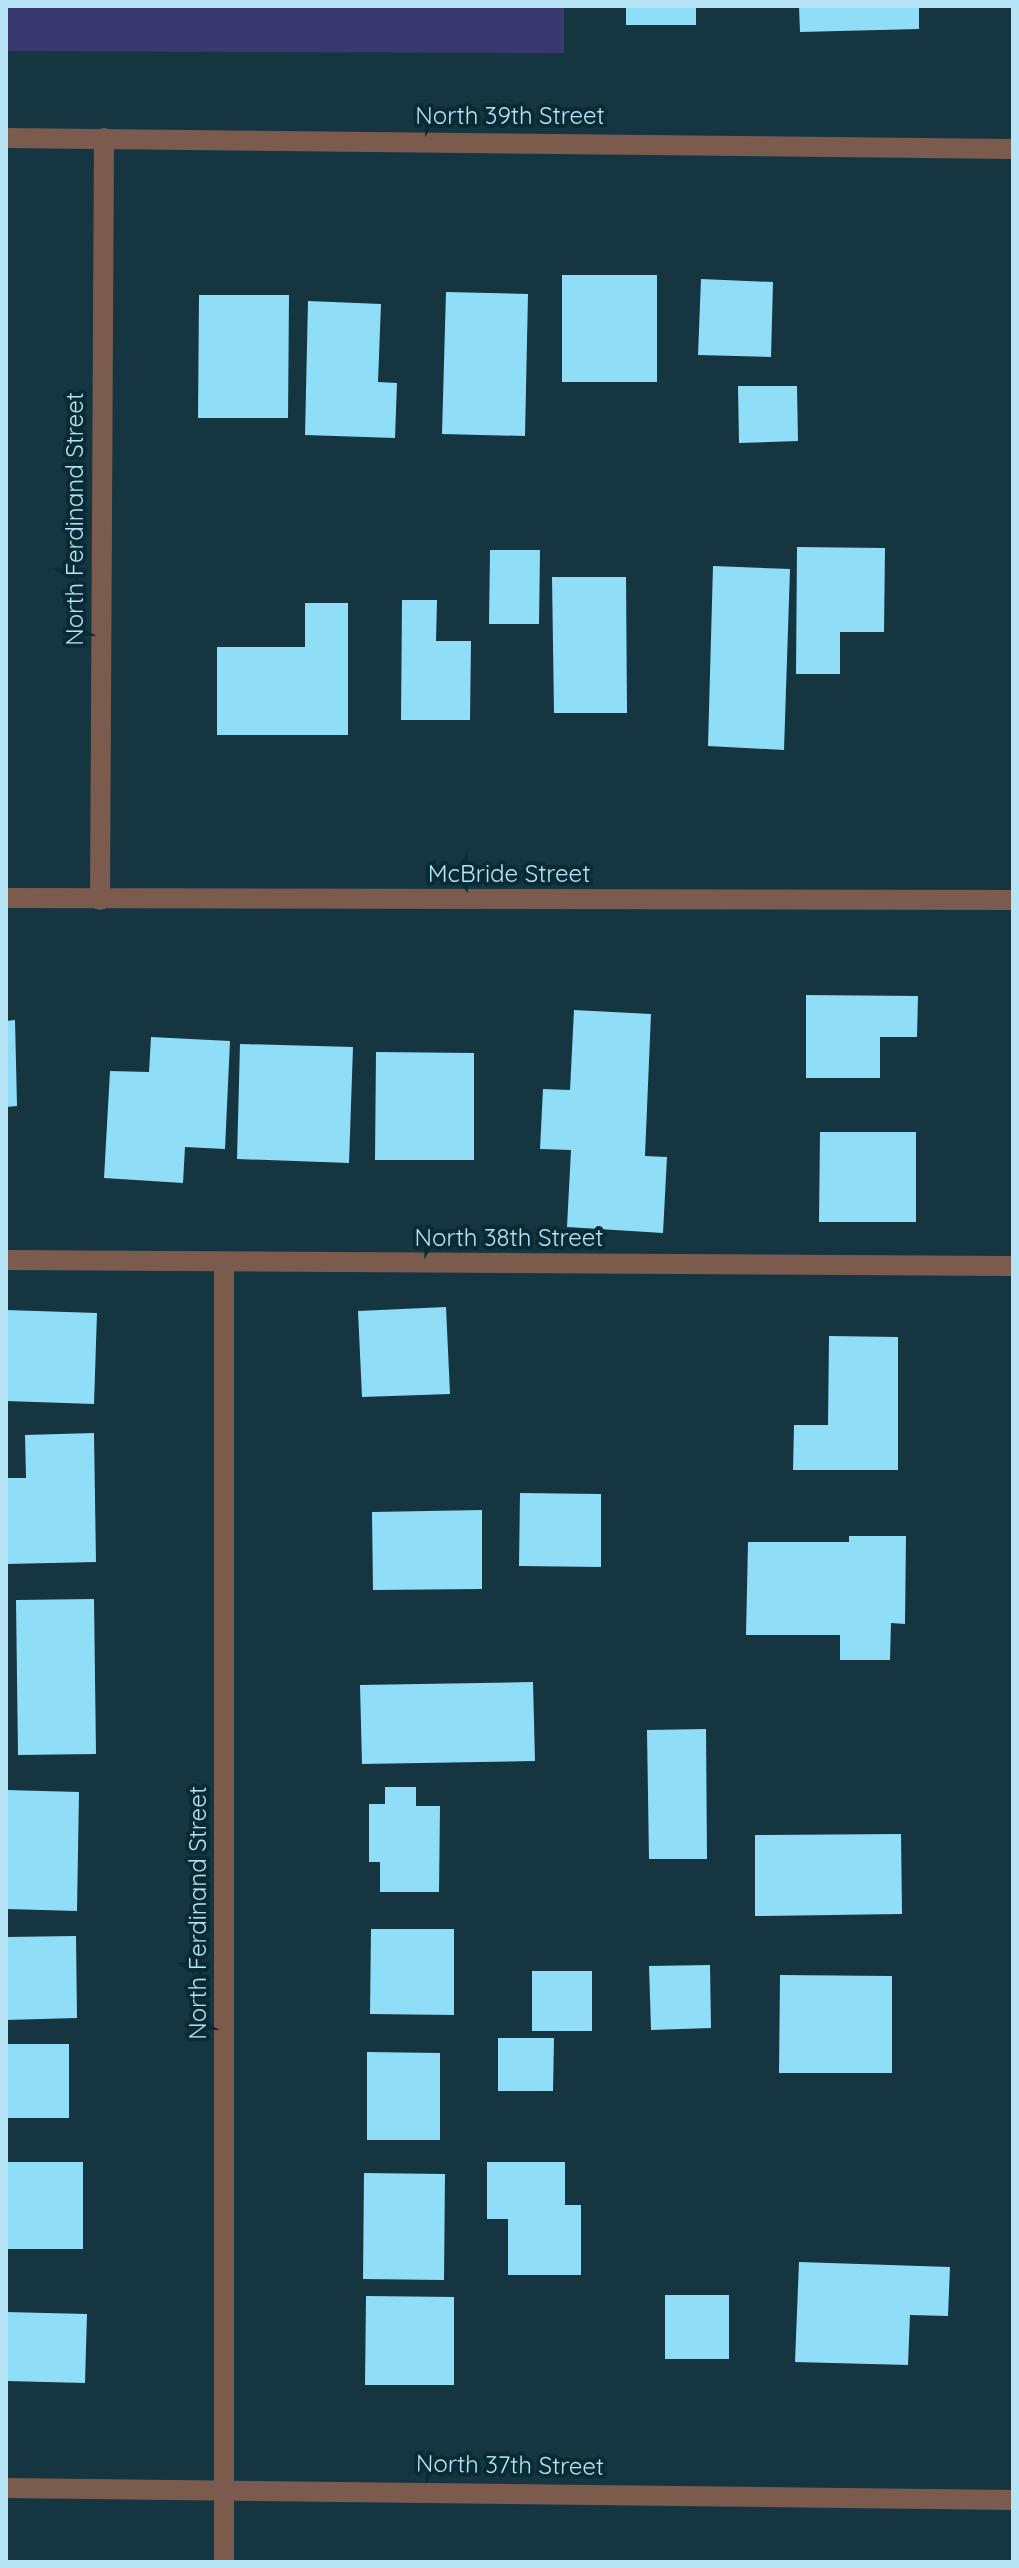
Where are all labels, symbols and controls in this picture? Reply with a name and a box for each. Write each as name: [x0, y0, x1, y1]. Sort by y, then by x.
street label: North 39th Street: [415, 102, 605, 130]
street label: North Ferdinand Street: [61, 392, 89, 646]
street label: McBride Street: [428, 860, 590, 888]
street label: North 38th Street: [415, 1224, 603, 1252]
street label: North Ferdinand Street: [184, 1786, 212, 2040]
street label: North 37th Street: [416, 2449, 604, 2481]

